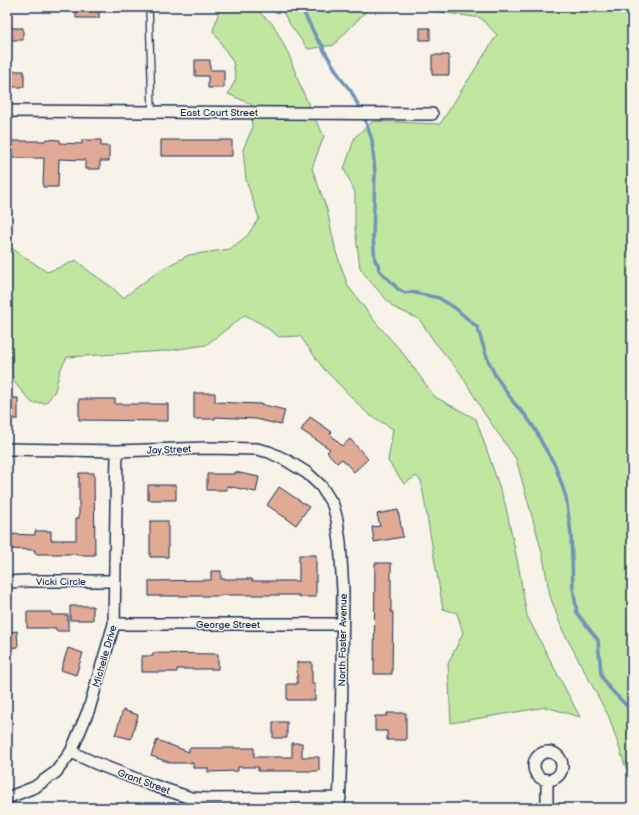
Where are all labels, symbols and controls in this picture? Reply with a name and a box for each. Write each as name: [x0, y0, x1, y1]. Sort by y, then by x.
street label: East Court Street: [180, 107, 258, 119]
street label: Jay Street: [147, 443, 191, 457]
street label: Vicki Circle: [36, 576, 86, 588]
street label: North Foster Avenue: [336, 593, 350, 687]
street label: George Street: [196, 619, 260, 631]
street label: Michelle Drive: [90, 624, 120, 689]
street label: Grant Street: [116, 767, 172, 797]

